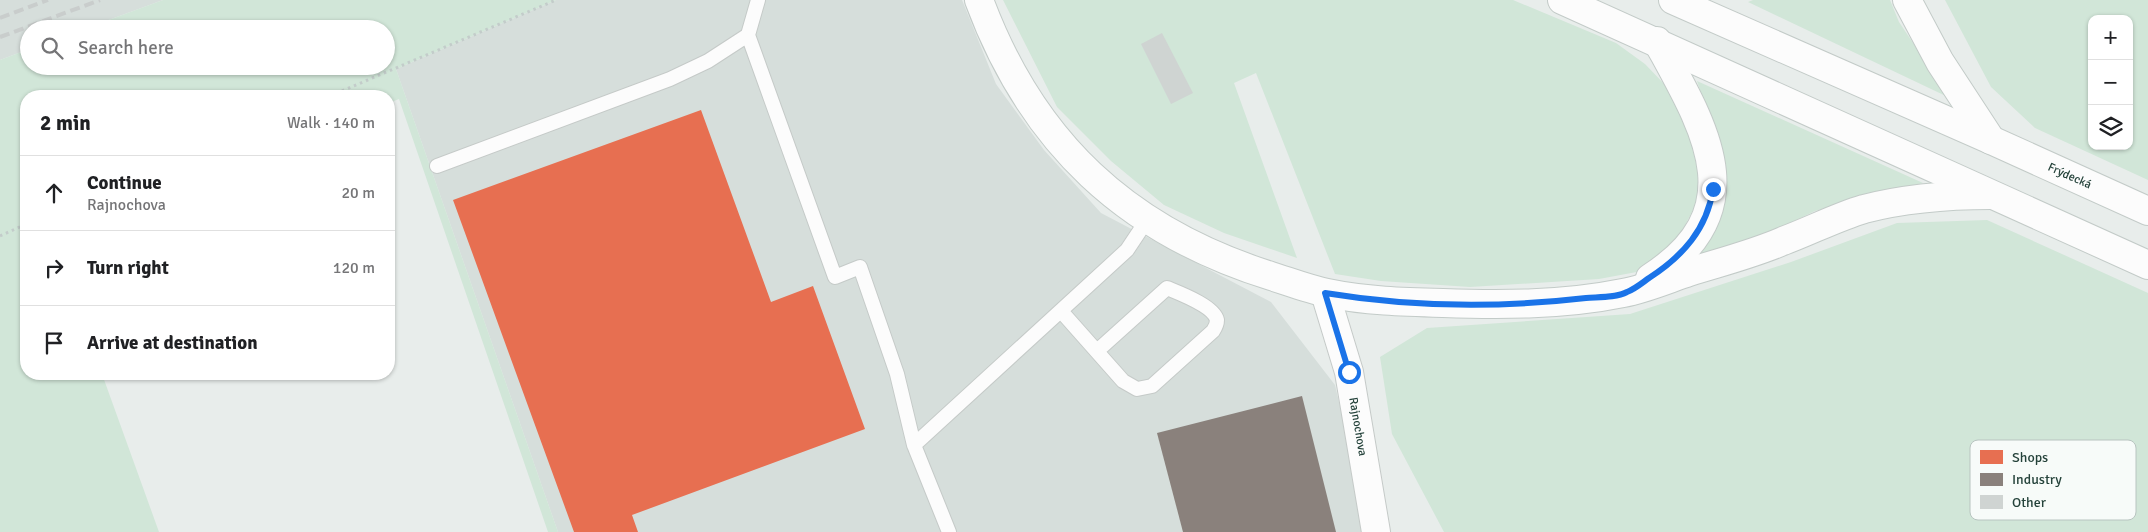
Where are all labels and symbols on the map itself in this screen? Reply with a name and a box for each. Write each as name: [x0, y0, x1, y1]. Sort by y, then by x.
street label: Frýdecká: [2046, 159, 2094, 192]
route end: [1702, 178, 1725, 201]
route start: [1338, 361, 1361, 384]
street label: Rajnochova: [1346, 396, 1371, 457]
legend: [1970, 440, 2136, 520]
text: Shops: [2012, 449, 2048, 466]
text: Industry: [2012, 471, 2062, 488]
text: Other: [2012, 494, 2047, 511]

